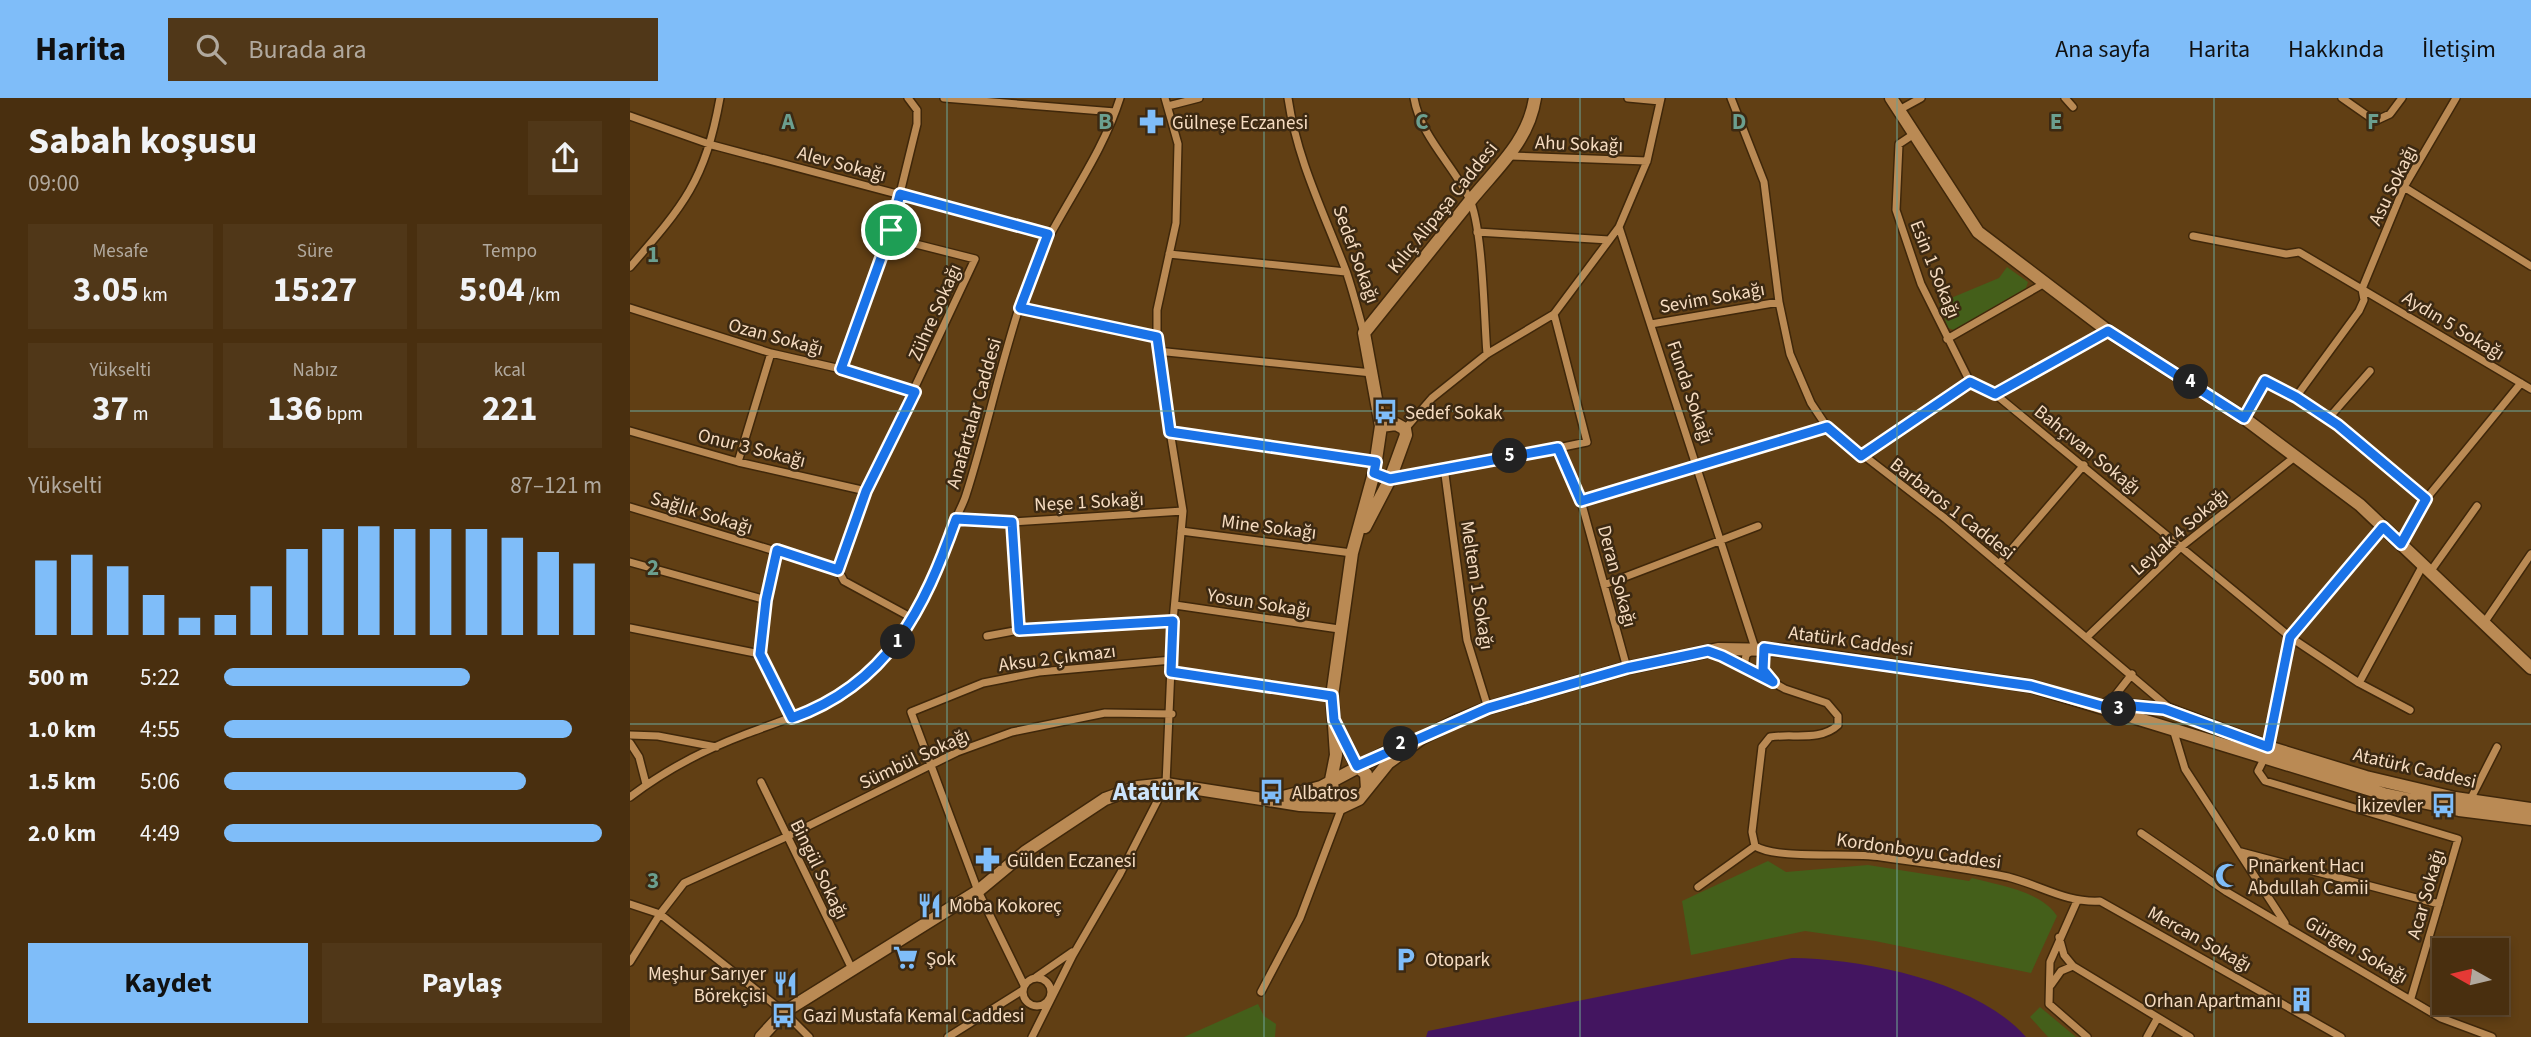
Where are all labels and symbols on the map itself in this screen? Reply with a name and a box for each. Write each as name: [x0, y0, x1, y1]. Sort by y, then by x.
text: A: [780, 105, 795, 138]
text: B: [1098, 105, 1112, 138]
text: C: [1415, 105, 1429, 138]
text: D: [1732, 105, 1746, 138]
text: E: [2050, 105, 2062, 138]
text: F: [2367, 105, 2379, 138]
pharmacy icon: Gülneşe Eczanesi: [1138, 108, 1166, 136]
place label: Gülneşe Eczanesi: [1172, 110, 1308, 137]
street label: Ahu Sokağı: [1534, 129, 1624, 160]
street label: Kılıç Alipaşa Caddesi: [1382, 136, 1505, 280]
street label: Alev Sokağı: [794, 140, 889, 189]
street label: Asu Sokağı: [2362, 141, 2424, 230]
pin: [861, 200, 921, 260]
street label: Sedef Sokağı: [1325, 202, 1386, 307]
street label: Esin 1 Sokağı: [1903, 216, 1967, 323]
text: 1: [647, 238, 659, 271]
street label: Zühre Sokağı: [902, 260, 969, 365]
street label: Sevim Sokağı: [1658, 276, 1767, 321]
street label: Aydın 5 Sokağı: [2397, 285, 2510, 368]
street label: Ozan Sokağı: [725, 312, 826, 363]
street label: Anafartalar Caddesi: [940, 335, 1009, 492]
street label: Funda Sokağı: [1659, 337, 1720, 448]
pin: 4: [2174, 364, 2208, 400]
bus stop icon: Sedef Sokak: [1371, 398, 1399, 426]
street label: Bahçıvan Sokağı: [2028, 399, 2146, 502]
place label: Sedef Sokak: [1405, 400, 1503, 427]
street label: Onur 3 Sokağı: [695, 422, 809, 475]
pin: 5: [1492, 438, 1528, 474]
street label: Barbaros 1 Caddesi: [1884, 452, 2020, 567]
street label: Leylak 4 Sokağı: [2125, 482, 2235, 582]
street label: Sağlık Sokağı: [647, 485, 756, 542]
street label: Neşe 1 Sokağı: [1034, 486, 1145, 519]
street label: Mine Sokağı: [1220, 508, 1318, 547]
street label: Meltem 1 Sokağı: [1453, 519, 1500, 652]
street label: Deran Sokağı: [1590, 522, 1643, 630]
text: 2: [647, 551, 659, 584]
street label: Yosun Sokağı: [1204, 582, 1312, 625]
street label: Atatürk Caddesi: [1787, 619, 1915, 664]
pin: 1: [880, 624, 916, 660]
street label: Aksu 2 Çıkmazı: [997, 638, 1117, 679]
pin: 3: [2102, 692, 2136, 726]
street label: Sümbül Sokağı: [855, 722, 974, 797]
pin: 2: [1384, 726, 1418, 762]
street label: Atatürk Caddesi: [2350, 741, 2479, 796]
district label: Atatürk: [1112, 773, 1200, 810]
bus stop icon: Albatros: [1258, 778, 1286, 806]
place label: Albatros: [1292, 780, 1358, 807]
bus stop icon: İkizevler: [2429, 791, 2457, 819]
place label: İkizevler: [2357, 793, 2423, 820]
street label: Bingül Sokağı: [783, 815, 855, 924]
street label: Kordonboyu Caddesi: [1835, 827, 2003, 876]
pharmacy icon: Gülden Eczanesi: [973, 846, 1001, 874]
street label: Acar Sokağı: [2401, 846, 2452, 942]
place label: Gülden Eczanesi: [1007, 848, 1136, 875]
place label: Pınarkent Hacı Abdullah Camii: [2248, 853, 2369, 902]
mosque icon: Pınarkent Hacı Abdullah Camii: [2214, 862, 2242, 890]
text: 3: [647, 864, 659, 897]
restaurant icon: Moba Kokoreç: [915, 891, 943, 919]
place label: Moba Kokoreç: [949, 893, 1062, 920]
street label: Mercan Sokağı: [2142, 900, 2256, 979]
street label: Gürgen Sokağı: [2300, 910, 2413, 991]
north arrow: [2432, 938, 2510, 1015]
supermarket icon: Şok: [892, 944, 920, 972]
parking icon: Otopark: [1391, 945, 1419, 973]
place label: Şok: [926, 946, 956, 973]
place label: Otopark: [1425, 947, 1491, 974]
place label: Meşhur Sarıyer Börekçisi: [648, 961, 766, 1010]
restaurant icon: Meşhur Sarıyer Börekçisi: [772, 970, 800, 998]
building icon: Orhan Apartmanı: [2287, 986, 2315, 1014]
place label: Orhan Apartmanı: [2144, 988, 2281, 1015]
bus stop icon: Gazi Mustafa Kemal Caddesi: [769, 1001, 797, 1029]
place label: Gazi Mustafa Kemal Caddesi: [803, 1003, 1025, 1030]

